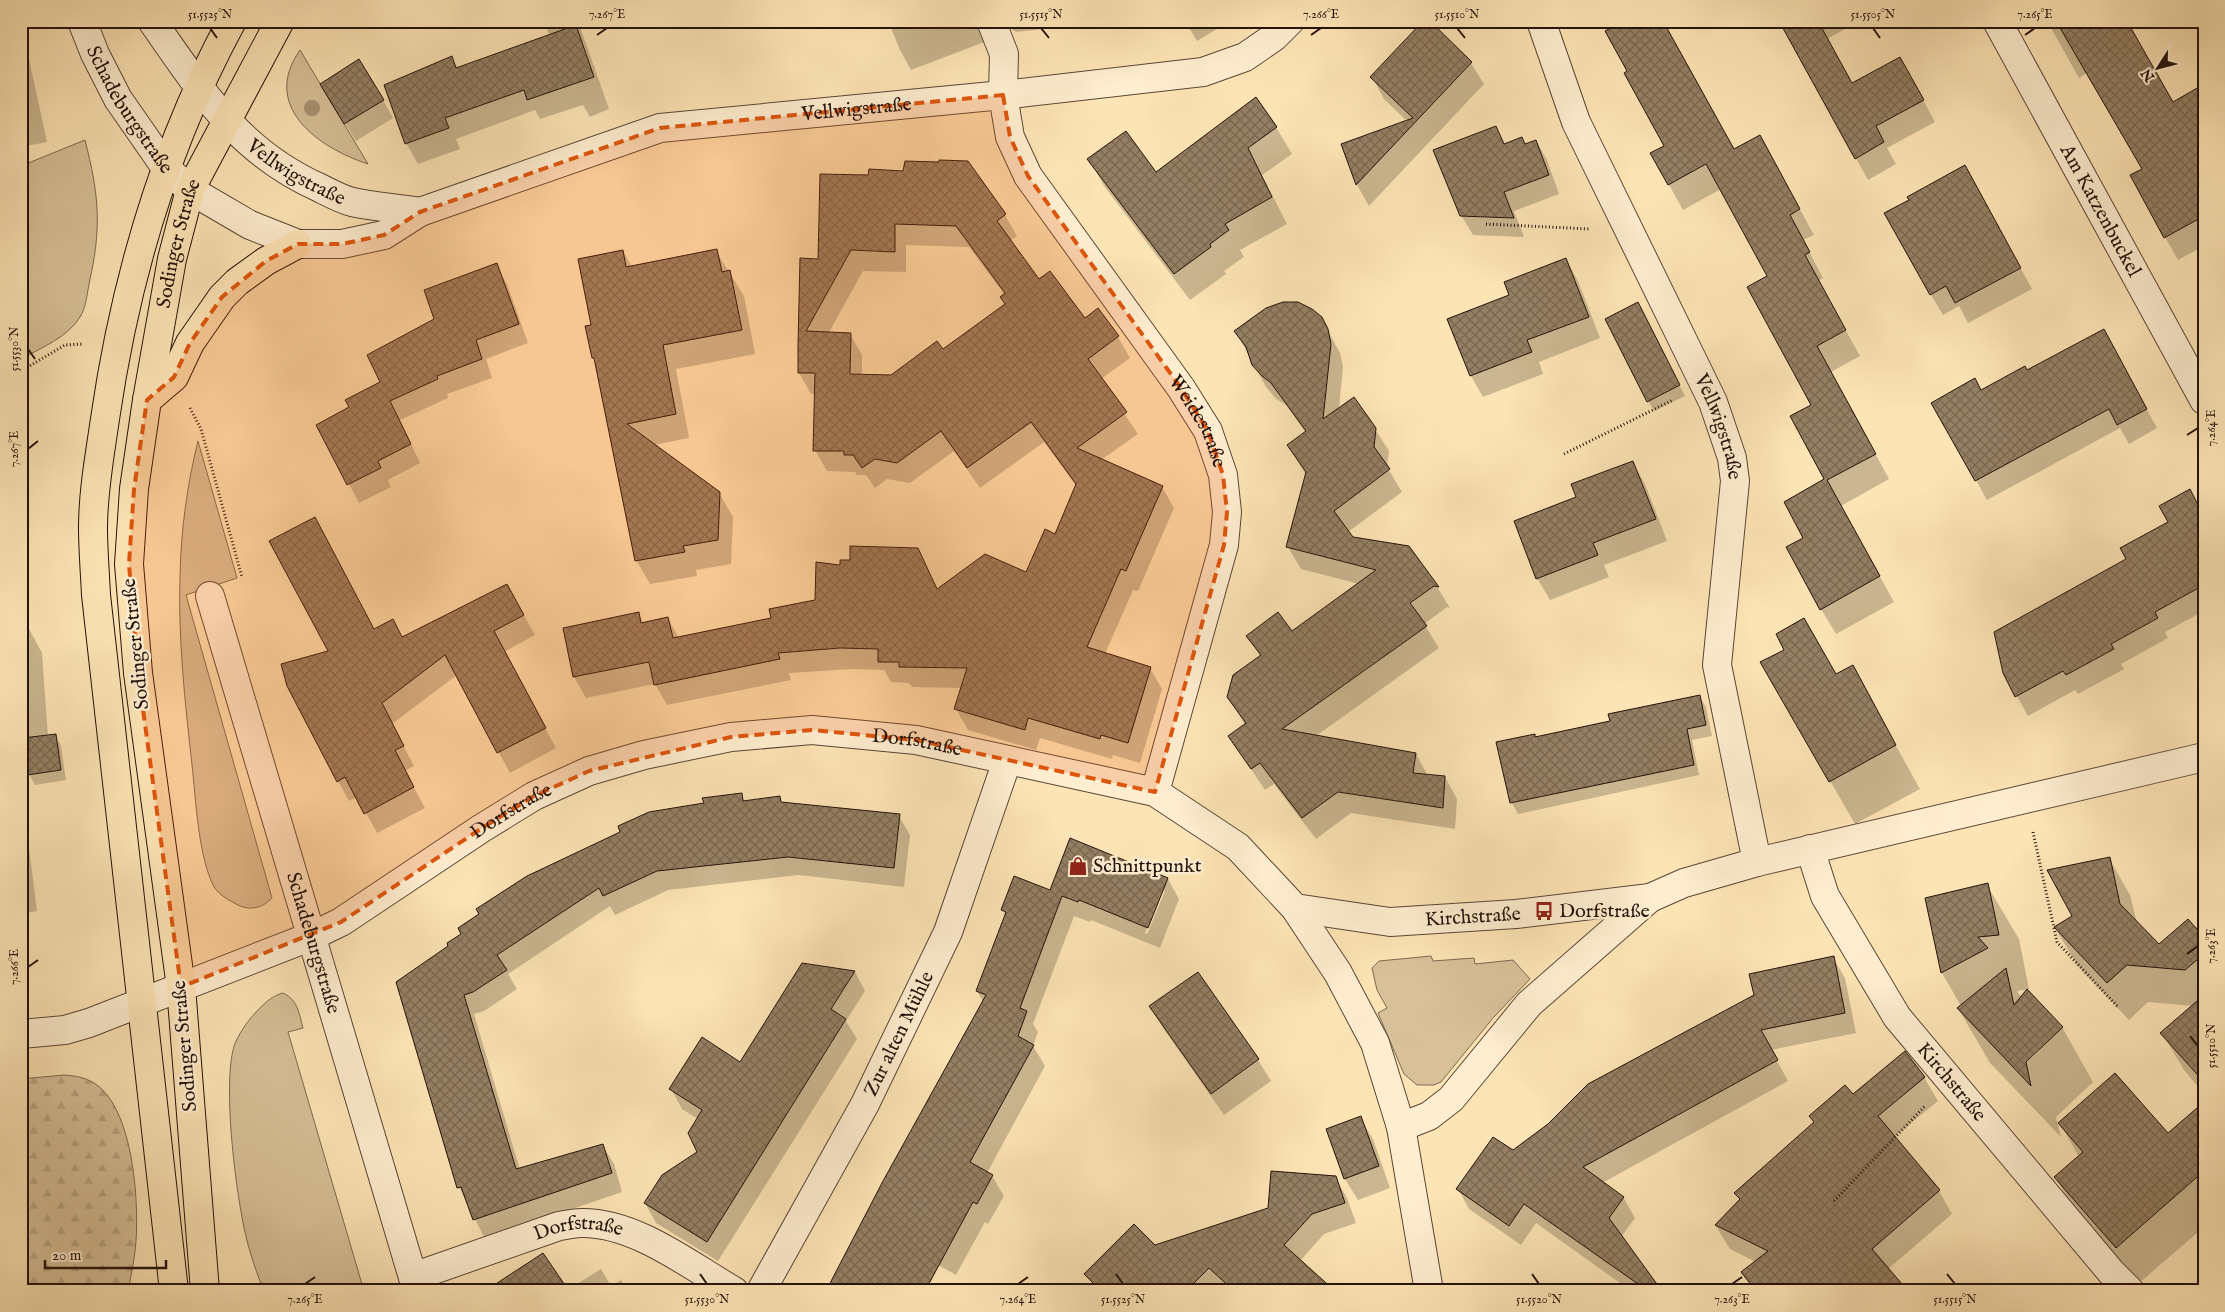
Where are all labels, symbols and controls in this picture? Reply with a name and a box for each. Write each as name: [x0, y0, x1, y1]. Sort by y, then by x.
text: 51.5525°N: [188, 7, 233, 22]
text: 7.267°E: [589, 7, 625, 22]
text: 51.5515°N: [1019, 7, 1063, 22]
text: 7.266°E: [1303, 7, 1339, 22]
text: 51.5510°N: [1435, 7, 1480, 22]
text: 51.5505°N: [1851, 7, 1896, 22]
text: 7.265°E: [2017, 7, 2053, 22]
street label: Schadeburgstraße: [81, 42, 179, 179]
north arrow: [2132, 42, 2182, 92]
text: N: [2137, 65, 2160, 86]
street label: Vellwigstraße: [799, 91, 913, 127]
street label: Vellwigstraße: [241, 133, 349, 211]
street label: Am Katzenbuckel: [2054, 139, 2147, 282]
street label: Sodinger Straße: [151, 174, 206, 310]
text: 51.5530°N: [7, 326, 22, 371]
street label: Vellwigstraße: [1688, 369, 1747, 481]
street label: Weidestraße: [1163, 370, 1232, 471]
text: 7.264°E: [2204, 410, 2219, 446]
text: 7.267°E: [7, 431, 22, 467]
street label: Sodinger Straße: [117, 577, 155, 711]
street label: Dorfstraße: [871, 723, 964, 762]
street label: Dorfstraße: [465, 777, 556, 845]
place label: Schnittpunkt: [1093, 854, 1202, 879]
shop icon: Schnittpunkt: [1067, 855, 1089, 877]
street label: Schadeburgstraße: [280, 869, 346, 1017]
place label: Dorfstraße: [1559, 899, 1650, 924]
bus stop icon: Dorfstraße: [1533, 900, 1555, 922]
street label: Kirchstraße: [1424, 901, 1522, 932]
text: 7.263°E: [2204, 928, 2219, 964]
text: 7.266°E: [7, 949, 22, 985]
street label: Zur alten Mühle: [858, 967, 940, 1100]
street label: Sodinger Straße: [167, 979, 203, 1113]
text: 51.5510°N: [2204, 1023, 2219, 1068]
street label: Kirchstraße: [1911, 1037, 1992, 1127]
street label: Dorfstraße: [530, 1210, 626, 1246]
scale bar: [45, 1237, 166, 1269]
text: 20 m: [52, 1246, 82, 1265]
text: 7.265°E: [287, 1292, 323, 1307]
text: 51.5530°N: [685, 1292, 730, 1307]
text: 7.264°E: [1000, 1292, 1036, 1307]
text: 51.5525°N: [1101, 1292, 1146, 1307]
text: 51.5520°N: [1516, 1292, 1562, 1307]
text: 7.263°E: [1714, 1292, 1750, 1307]
text: 51.5515°N: [1933, 1292, 1977, 1307]

